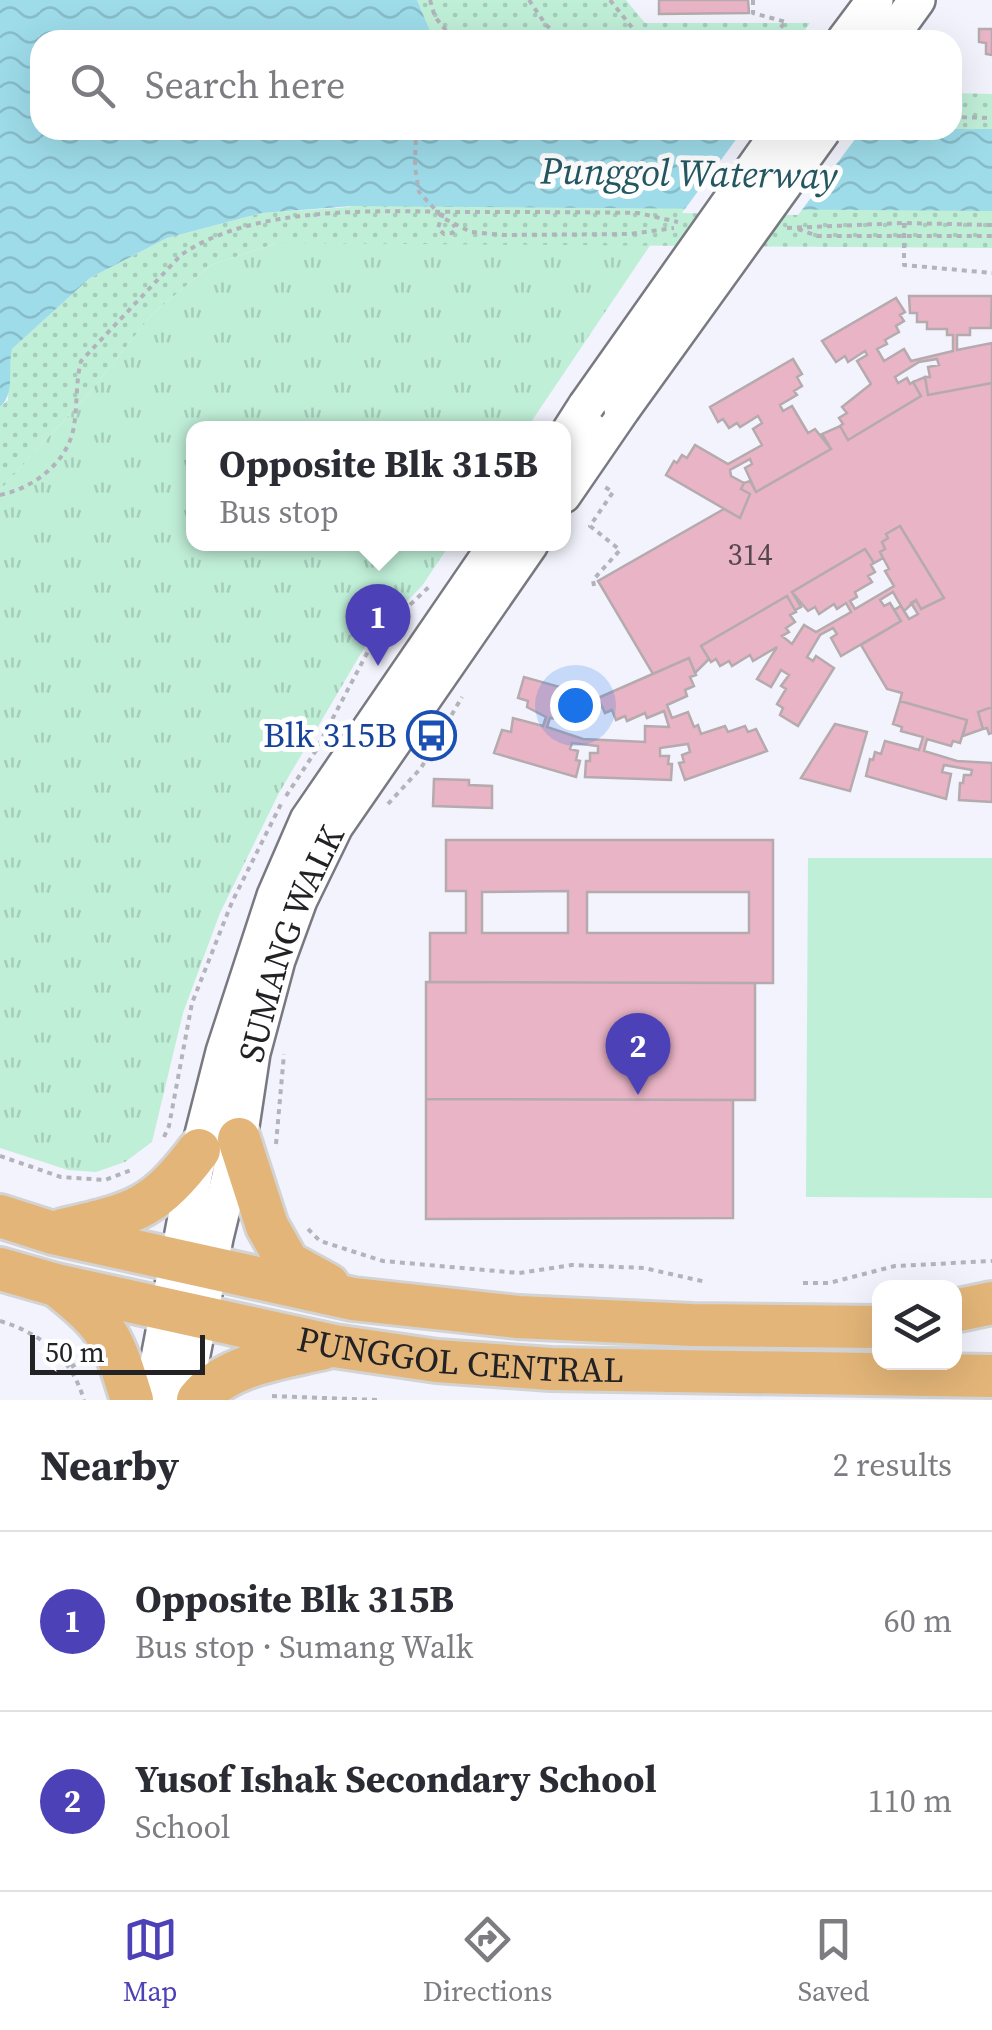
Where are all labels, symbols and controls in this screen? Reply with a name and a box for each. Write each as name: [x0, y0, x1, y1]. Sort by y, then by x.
search box: [30, 30, 962, 140]
icon: search: [65, 58, 120, 113]
text: Search here: [145, 59, 345, 111]
water label: Punggol Waterway: [539, 144, 839, 202]
popup: [186, 421, 571, 551]
text: Opposite Blk 315B: [219, 438, 538, 490]
text: Bus stop: [219, 490, 339, 534]
house number: 314: [728, 534, 773, 575]
pin: 1: [346, 584, 410, 666]
your location: [550, 680, 601, 731]
bus stop icon: Blk 315B: [406, 709, 458, 761]
place label: Blk 315B: [263, 711, 397, 759]
street label: SUMANG WALK: [227, 817, 356, 1067]
pin: 2: [606, 1012, 670, 1095]
map controls: [872, 1280, 962, 1370]
button: layers: [872, 1280, 962, 1370]
street label: PUNGGOL CENTRAL: [293, 1315, 624, 1394]
scale bar: [30, 1330, 205, 1374]
text: 50 m: [45, 1333, 105, 1371]
text: Nearby: [40, 1436, 179, 1494]
text: 2 results: [833, 1443, 952, 1487]
text: Opposite Blk 315B: [135, 1573, 454, 1625]
text: 1: [64, 1599, 81, 1643]
text: 60 m: [884, 1599, 952, 1643]
text: Bus stop · Sumang Walk: [135, 1625, 473, 1669]
text: Yusof Ishak Secondary School: [135, 1753, 657, 1805]
text: 2: [64, 1779, 81, 1823]
text: 110 m: [868, 1779, 952, 1823]
text: School: [135, 1805, 230, 1849]
tab: Map: [123, 1912, 178, 2010]
tab: Directions: [423, 1912, 552, 2010]
tab: Saved: [798, 1912, 869, 2010]

